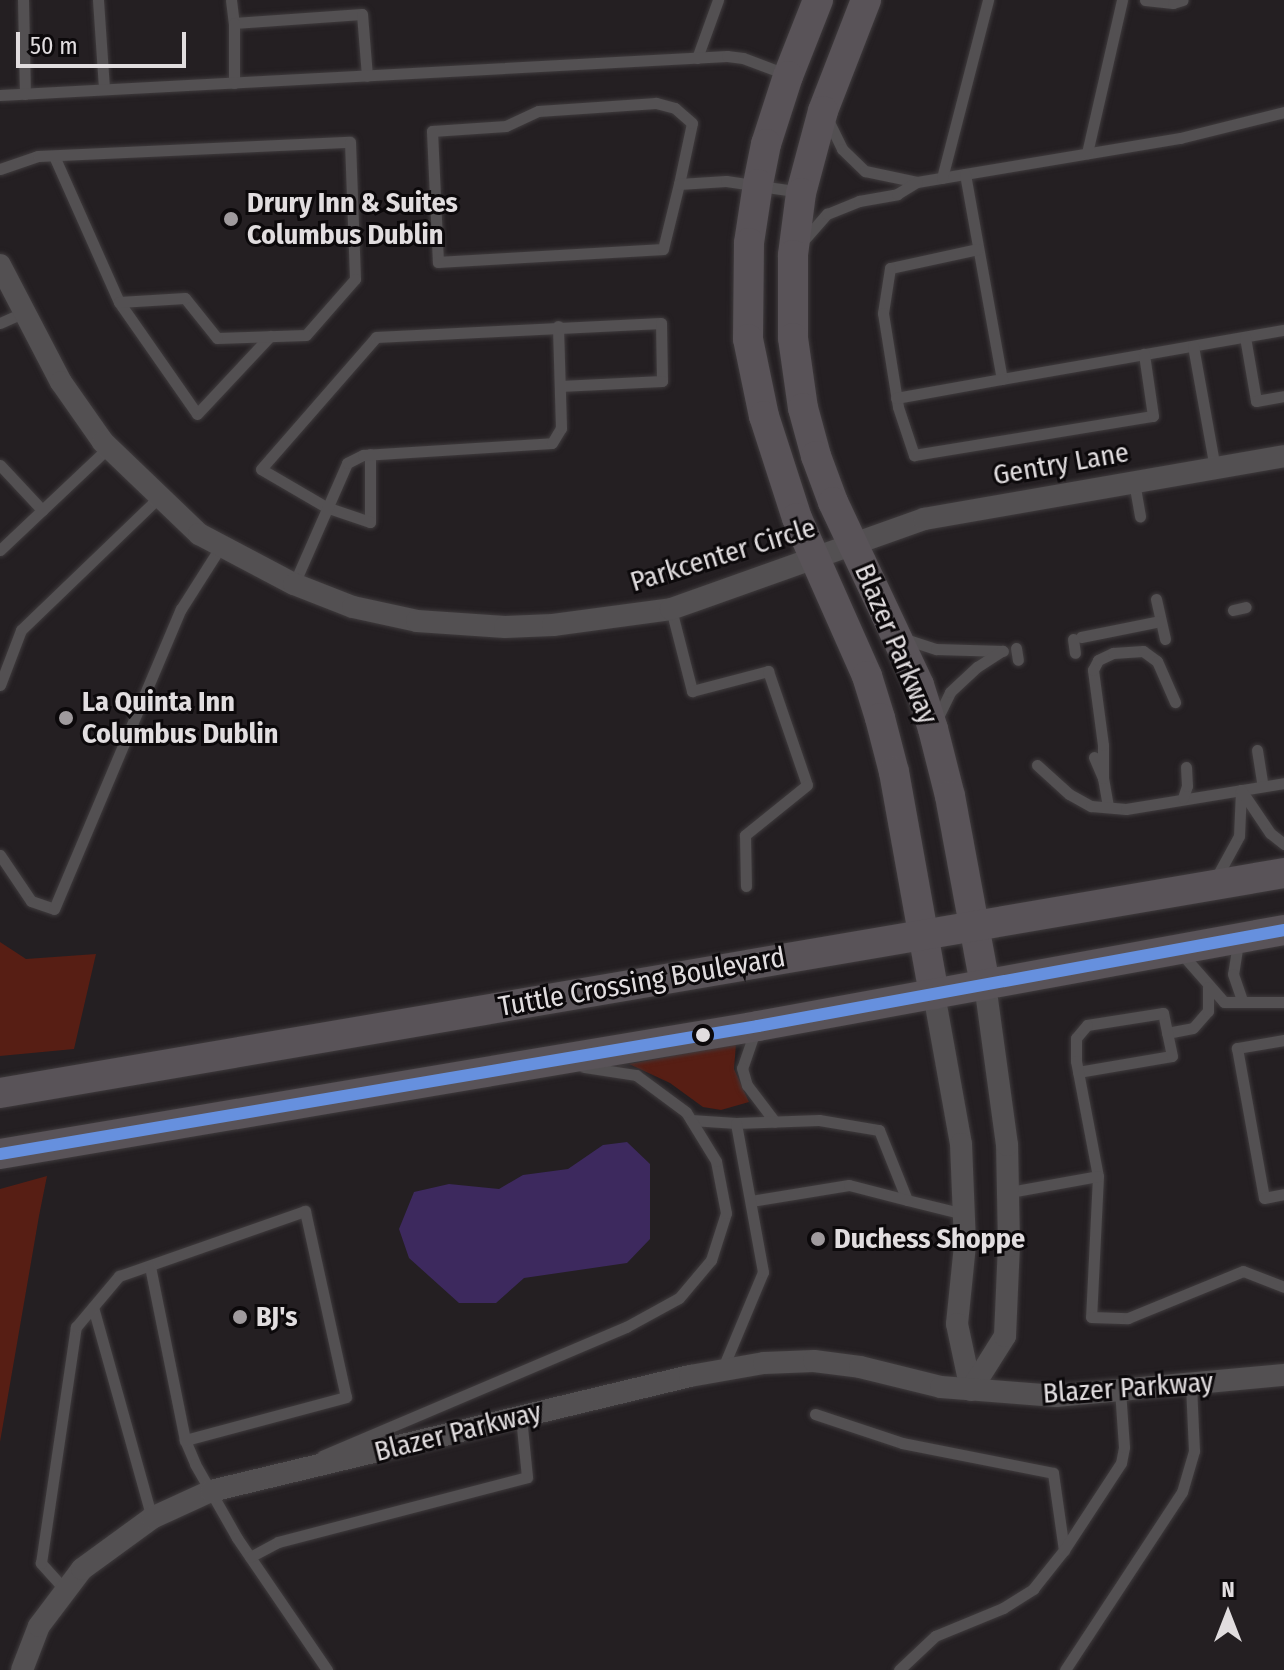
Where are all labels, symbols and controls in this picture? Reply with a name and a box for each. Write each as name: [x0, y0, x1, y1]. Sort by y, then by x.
scale bar: [20, 16, 190, 66]
text: 50 m: [30, 32, 78, 60]
place label: Drury Inn & Suites Columbus Dublin: [247, 186, 458, 252]
marker: Drury Inn & Suites Columbus Dublin: [222, 210, 240, 228]
street label: Gentry Lane: [991, 436, 1131, 492]
street label: Parkcenter Circle: [626, 511, 820, 599]
street label: Blazer Parkway: [847, 559, 945, 729]
place label: La Quinta Inn Columbus Dublin: [82, 685, 278, 751]
marker: La Quinta Inn Columbus Dublin: [57, 709, 75, 727]
street label: Tuttle Crossing Boulevard: [496, 940, 788, 1024]
unlabelled marker: [695, 1027, 711, 1043]
place label: Duchess Shoppe: [834, 1222, 1025, 1256]
marker: Duchess Shoppe: [809, 1230, 827, 1248]
place label: BJ's: [256, 1300, 297, 1334]
marker: BJ's: [231, 1308, 249, 1326]
street label: Blazer Parkway: [1042, 1365, 1214, 1411]
street label: Blazer Parkway: [371, 1395, 545, 1469]
north arrow: [1188, 1574, 1268, 1654]
text: N: [1221, 1576, 1235, 1603]

